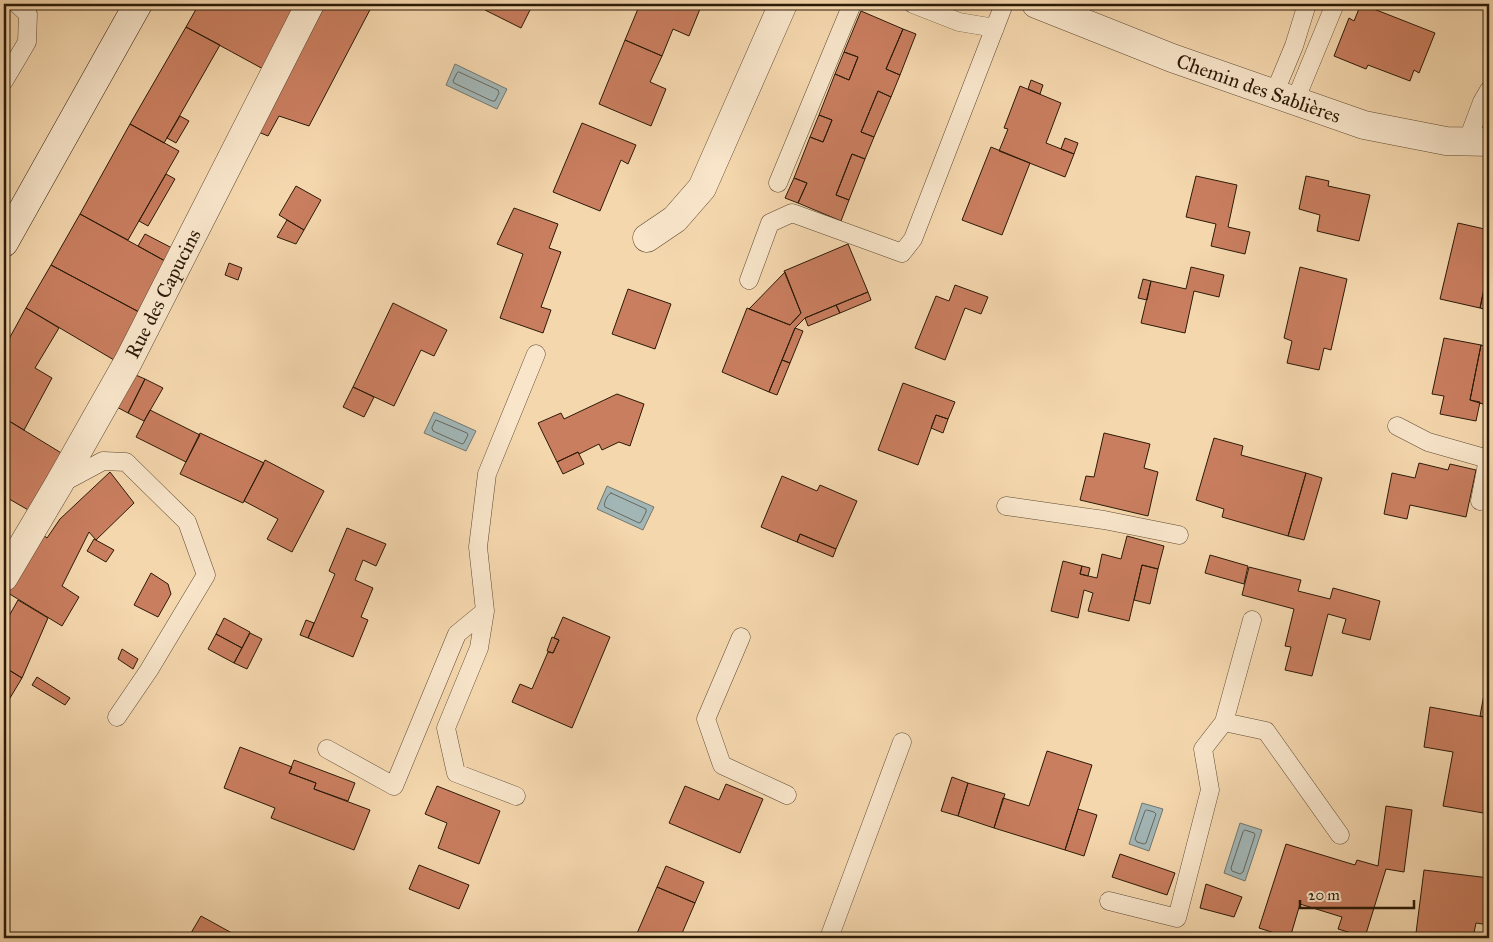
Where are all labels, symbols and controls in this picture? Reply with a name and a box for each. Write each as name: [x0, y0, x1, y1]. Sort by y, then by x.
street label: Chemin des Sablières: [1173, 48, 1344, 128]
street label: Rue des Capucins: [120, 225, 206, 362]
scale bar: [1300, 877, 1414, 909]
text: 20 m: [1308, 886, 1340, 904]

